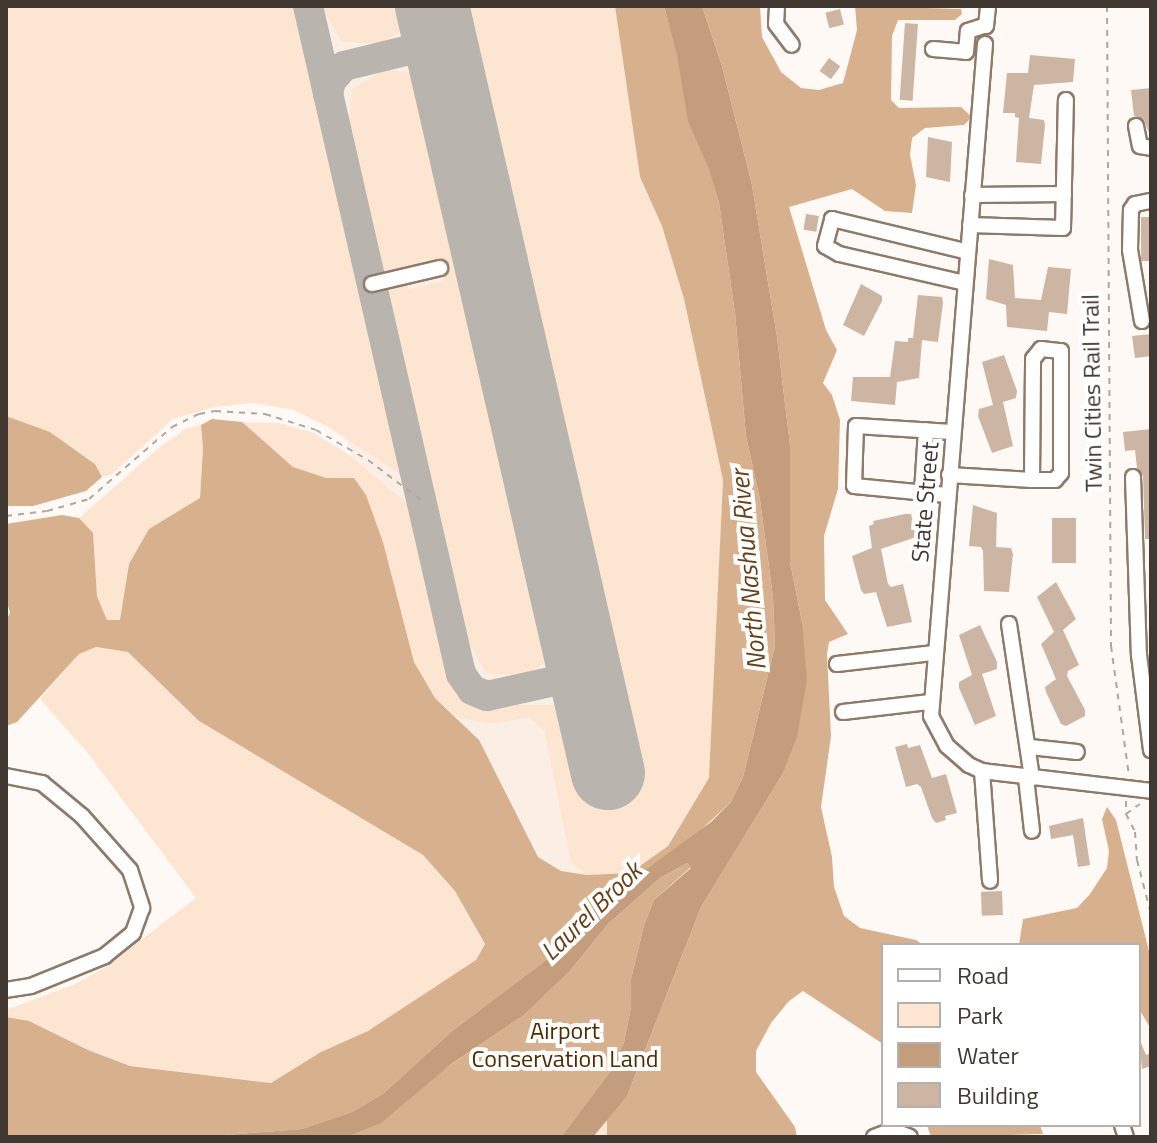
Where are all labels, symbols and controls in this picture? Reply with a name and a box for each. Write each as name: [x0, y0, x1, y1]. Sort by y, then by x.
street label: Twin Cities Rail Trail: [1076, 294, 1108, 492]
street label: State Street: [905, 441, 945, 563]
water label: North Nashua River: [724, 468, 772, 672]
water label: Laurel Brook: [534, 855, 648, 967]
legend: [881, 943, 1141, 1127]
text: Road: [957, 957, 1009, 993]
text: Park: [957, 997, 1003, 1033]
park label: Airport Conservation Land: [472, 1017, 658, 1073]
text: Water: [957, 1037, 1019, 1073]
text: Building: [957, 1077, 1039, 1113]

